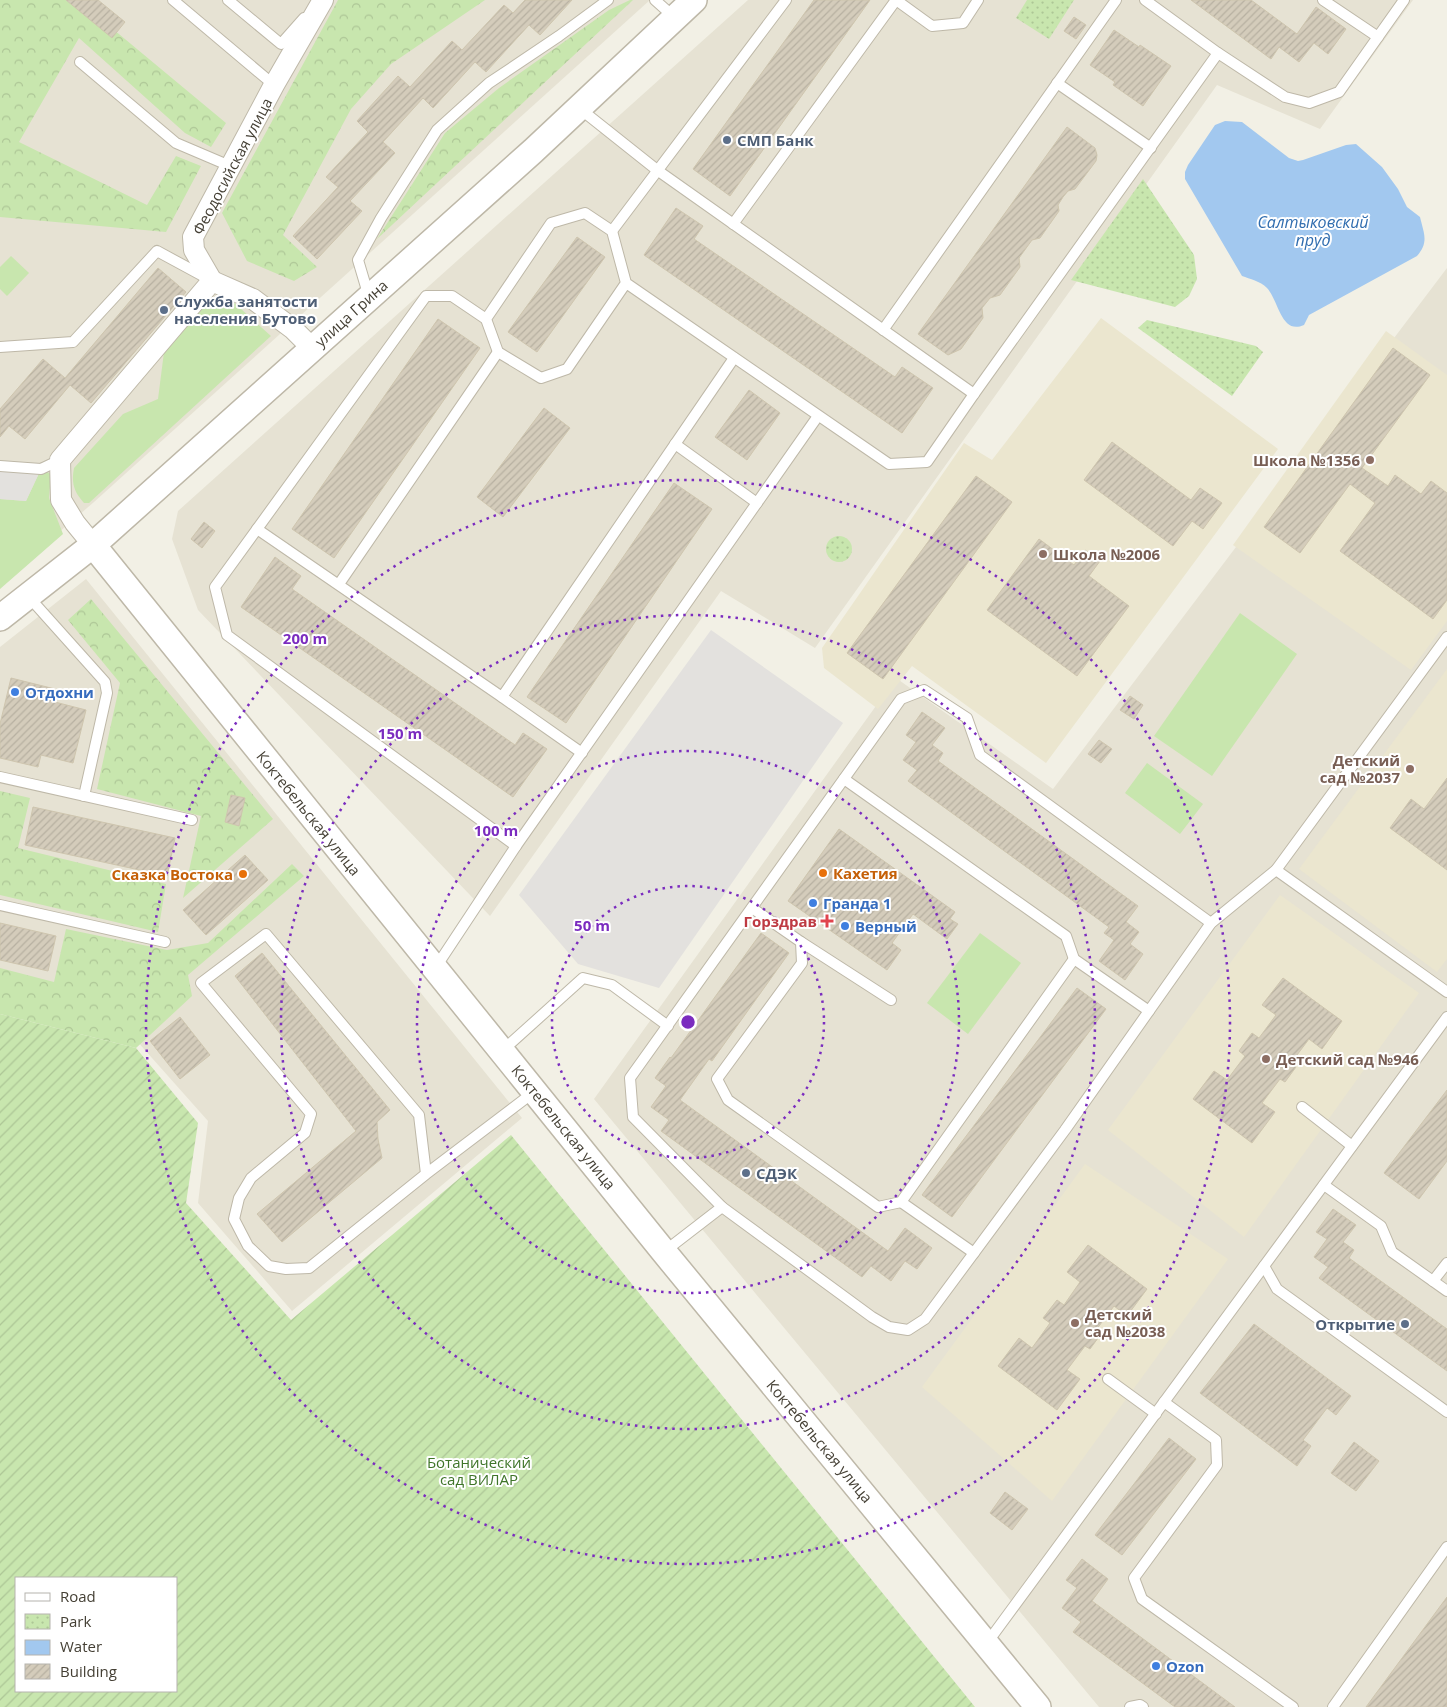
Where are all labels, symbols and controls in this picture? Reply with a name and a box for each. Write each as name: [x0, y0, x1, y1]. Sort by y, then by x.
street label: Феодосийская улица: [187, 94, 277, 238]
place label: СМП Банк: [737, 130, 814, 150]
marker: СМП Банк: [721, 134, 733, 146]
water label: Салтыковский пруд: [1257, 211, 1369, 251]
street label: улица Грина: [310, 275, 392, 351]
place label: Служба занятости населения Бутово: [174, 291, 318, 328]
marker: Служба занятости населения Бутово: [158, 304, 170, 316]
place label: Школа №1356: [1253, 450, 1360, 470]
marker: Школа №1356: [1364, 454, 1376, 466]
place label: Школа №2006: [1053, 544, 1161, 564]
marker: Школа №2006: [1037, 548, 1049, 560]
text: 200 m: [283, 628, 327, 648]
place label: Отдохни: [25, 682, 94, 702]
marker: Отдохни: [9, 686, 21, 698]
text: 150 m: [378, 723, 422, 743]
street label: Коктебельская улица: [252, 746, 366, 880]
place label: Детский сад №2037: [1320, 750, 1400, 787]
marker: Детский сад №2037: [1404, 763, 1416, 775]
text: 100 m: [474, 820, 518, 840]
place label: Кахетия: [833, 863, 898, 883]
place label: Сказка Востока: [112, 864, 233, 884]
marker: Кахетия: [817, 867, 829, 879]
marker: Сказка Востока: [237, 868, 249, 880]
place label: Гранда 1: [823, 893, 891, 913]
marker: Гранда 1: [807, 897, 819, 909]
place label: Горздрав: [744, 911, 817, 931]
text: 50 m: [574, 915, 610, 935]
marker: Горздрав: [821, 915, 833, 927]
place label: Верный: [855, 916, 917, 936]
marker: Верный: [839, 920, 851, 932]
centre of rings: [679, 1013, 697, 1031]
place label: Детский сад №946: [1276, 1049, 1419, 1069]
marker: Детский сад №946: [1260, 1053, 1272, 1065]
street label: Коктебельская улица: [507, 1060, 621, 1194]
place label: СДЭК: [756, 1163, 798, 1183]
marker: СДЭК: [740, 1167, 752, 1179]
place label: Детский сад №2038: [1085, 1304, 1166, 1341]
place label: Открытие: [1315, 1314, 1395, 1334]
marker: Детский сад №2038: [1069, 1317, 1081, 1329]
marker: Открытие: [1399, 1318, 1411, 1330]
street label: Коктебельская улица: [763, 1375, 877, 1507]
park label: Ботанический сад ВИЛАР: [427, 1452, 531, 1489]
legend: [15, 1577, 178, 1692]
text: Road: [60, 1586, 96, 1606]
text: Park: [60, 1611, 91, 1631]
text: Water: [60, 1636, 102, 1656]
place label: Ozon: [1166, 1656, 1204, 1676]
marker: Ozon: [1150, 1660, 1162, 1672]
text: Building: [60, 1661, 117, 1681]

